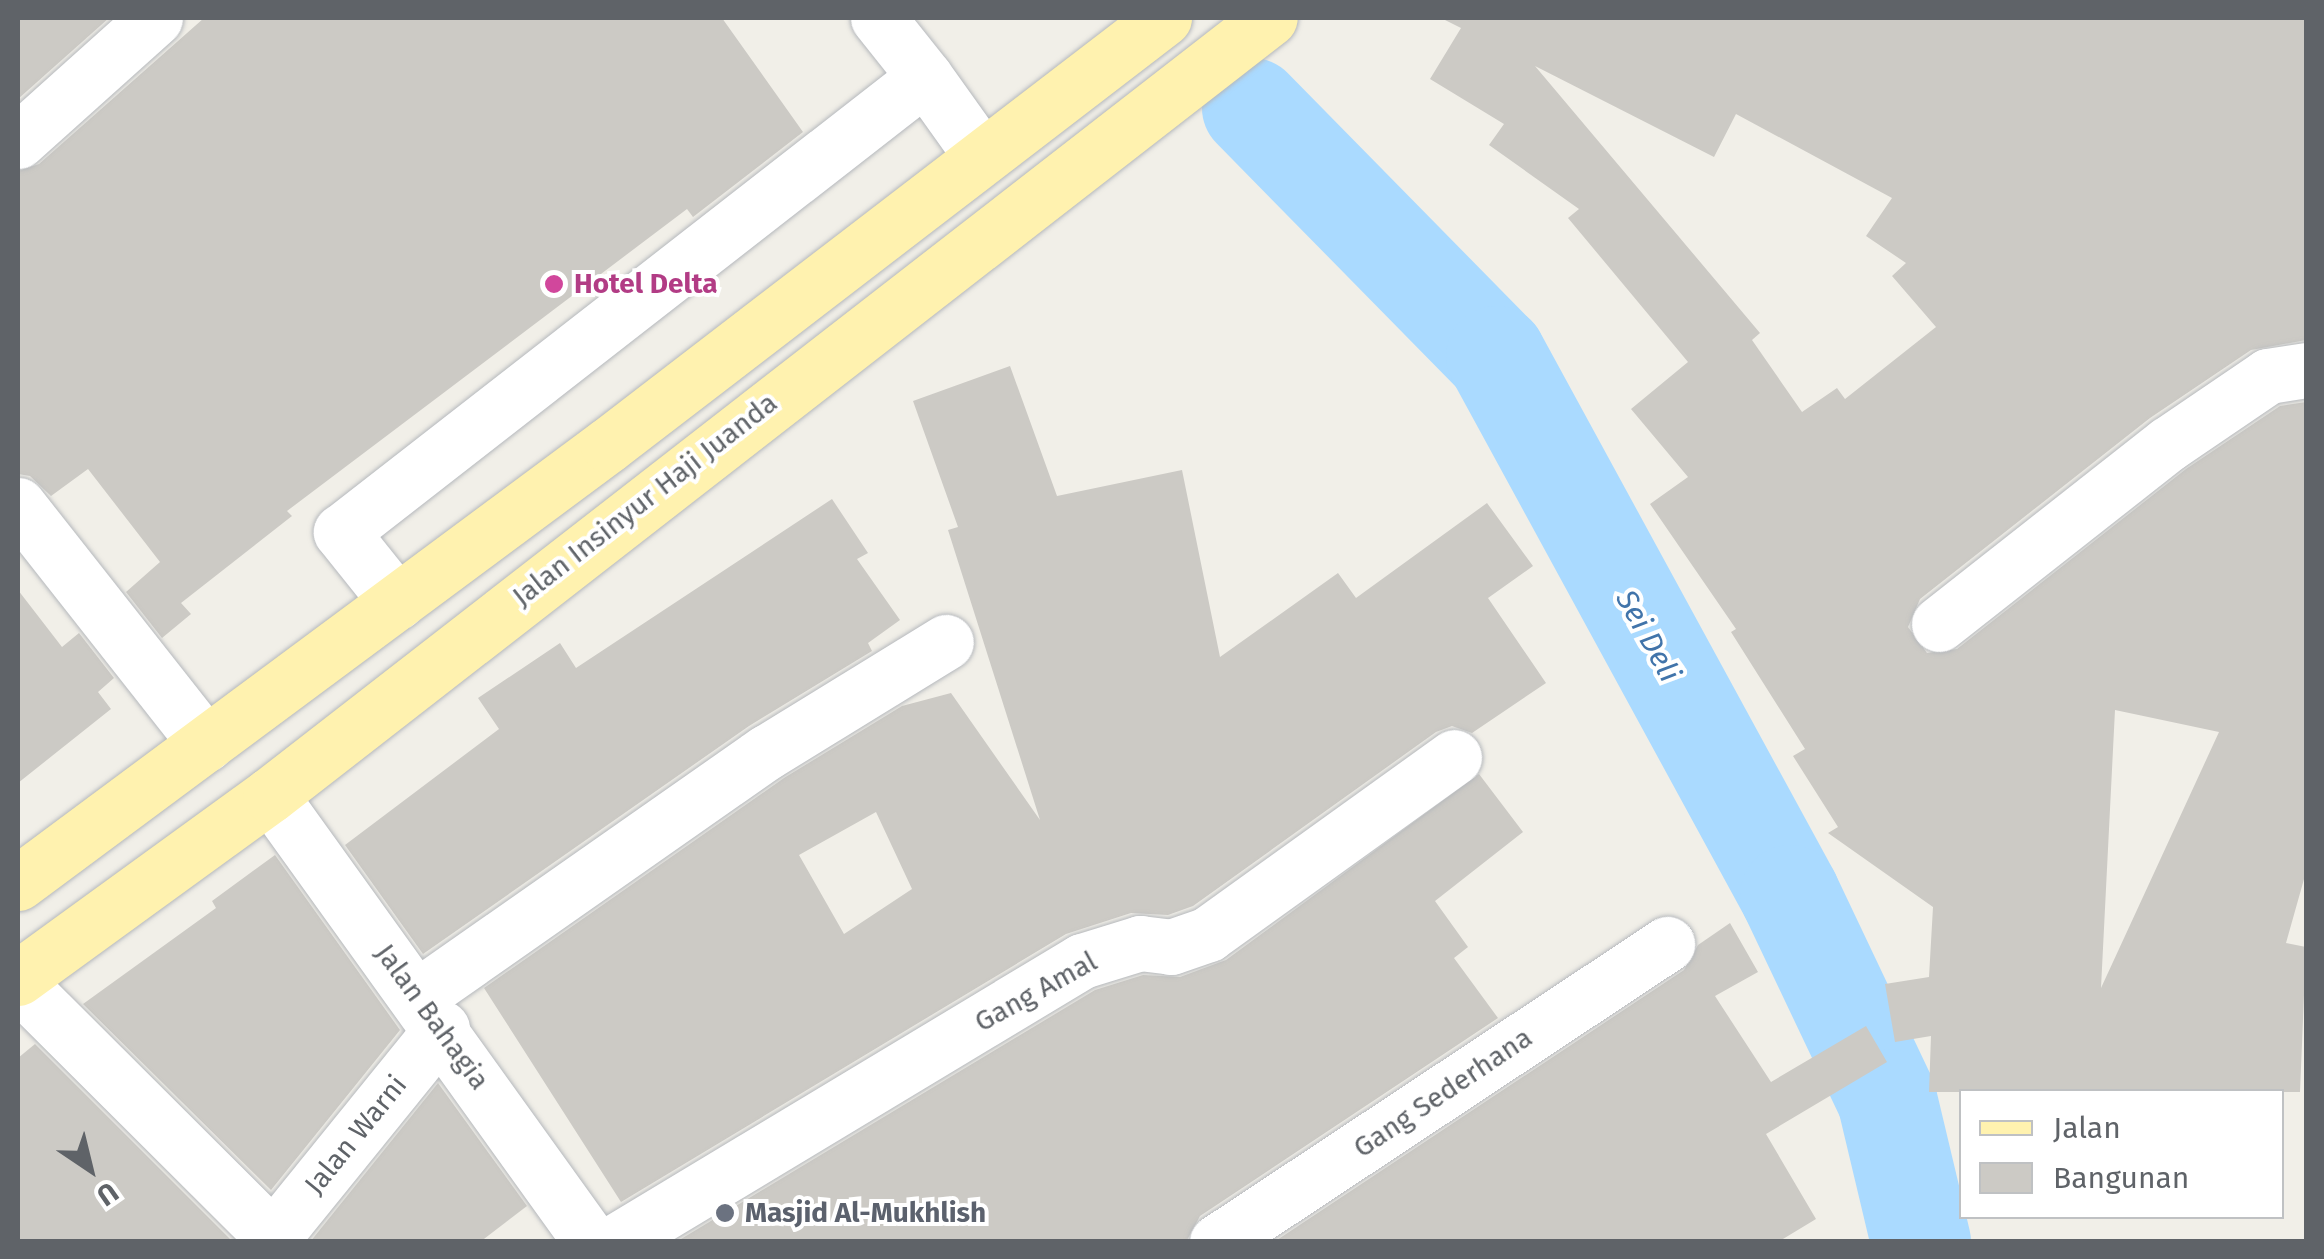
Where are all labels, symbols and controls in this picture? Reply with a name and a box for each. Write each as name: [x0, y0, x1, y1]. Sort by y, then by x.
place label: Hotel Delta: [574, 267, 718, 301]
marker: Hotel Delta: [543, 273, 565, 295]
street label: Jalan Insinyur Haji Juanda: [506, 386, 784, 614]
water label: Sei Deli: [1608, 584, 1688, 688]
street label: Jalan Bahagia: [368, 938, 496, 1096]
street label: Gang Amal: [969, 945, 1103, 1039]
street label: Gang Sederhana: [1347, 1021, 1539, 1165]
street label: Jalan Warni: [298, 1069, 414, 1201]
legend: [1959, 1089, 2284, 1219]
text: Jalan: [2053, 1110, 2121, 1146]
north arrow: [40, 1119, 140, 1219]
text: Bangunan: [2053, 1160, 2189, 1196]
text: U: [91, 1175, 124, 1213]
place label: Masjid Al-Mukhlish: [745, 1196, 986, 1230]
marker: Masjid Al-Mukhlish: [714, 1202, 736, 1224]

